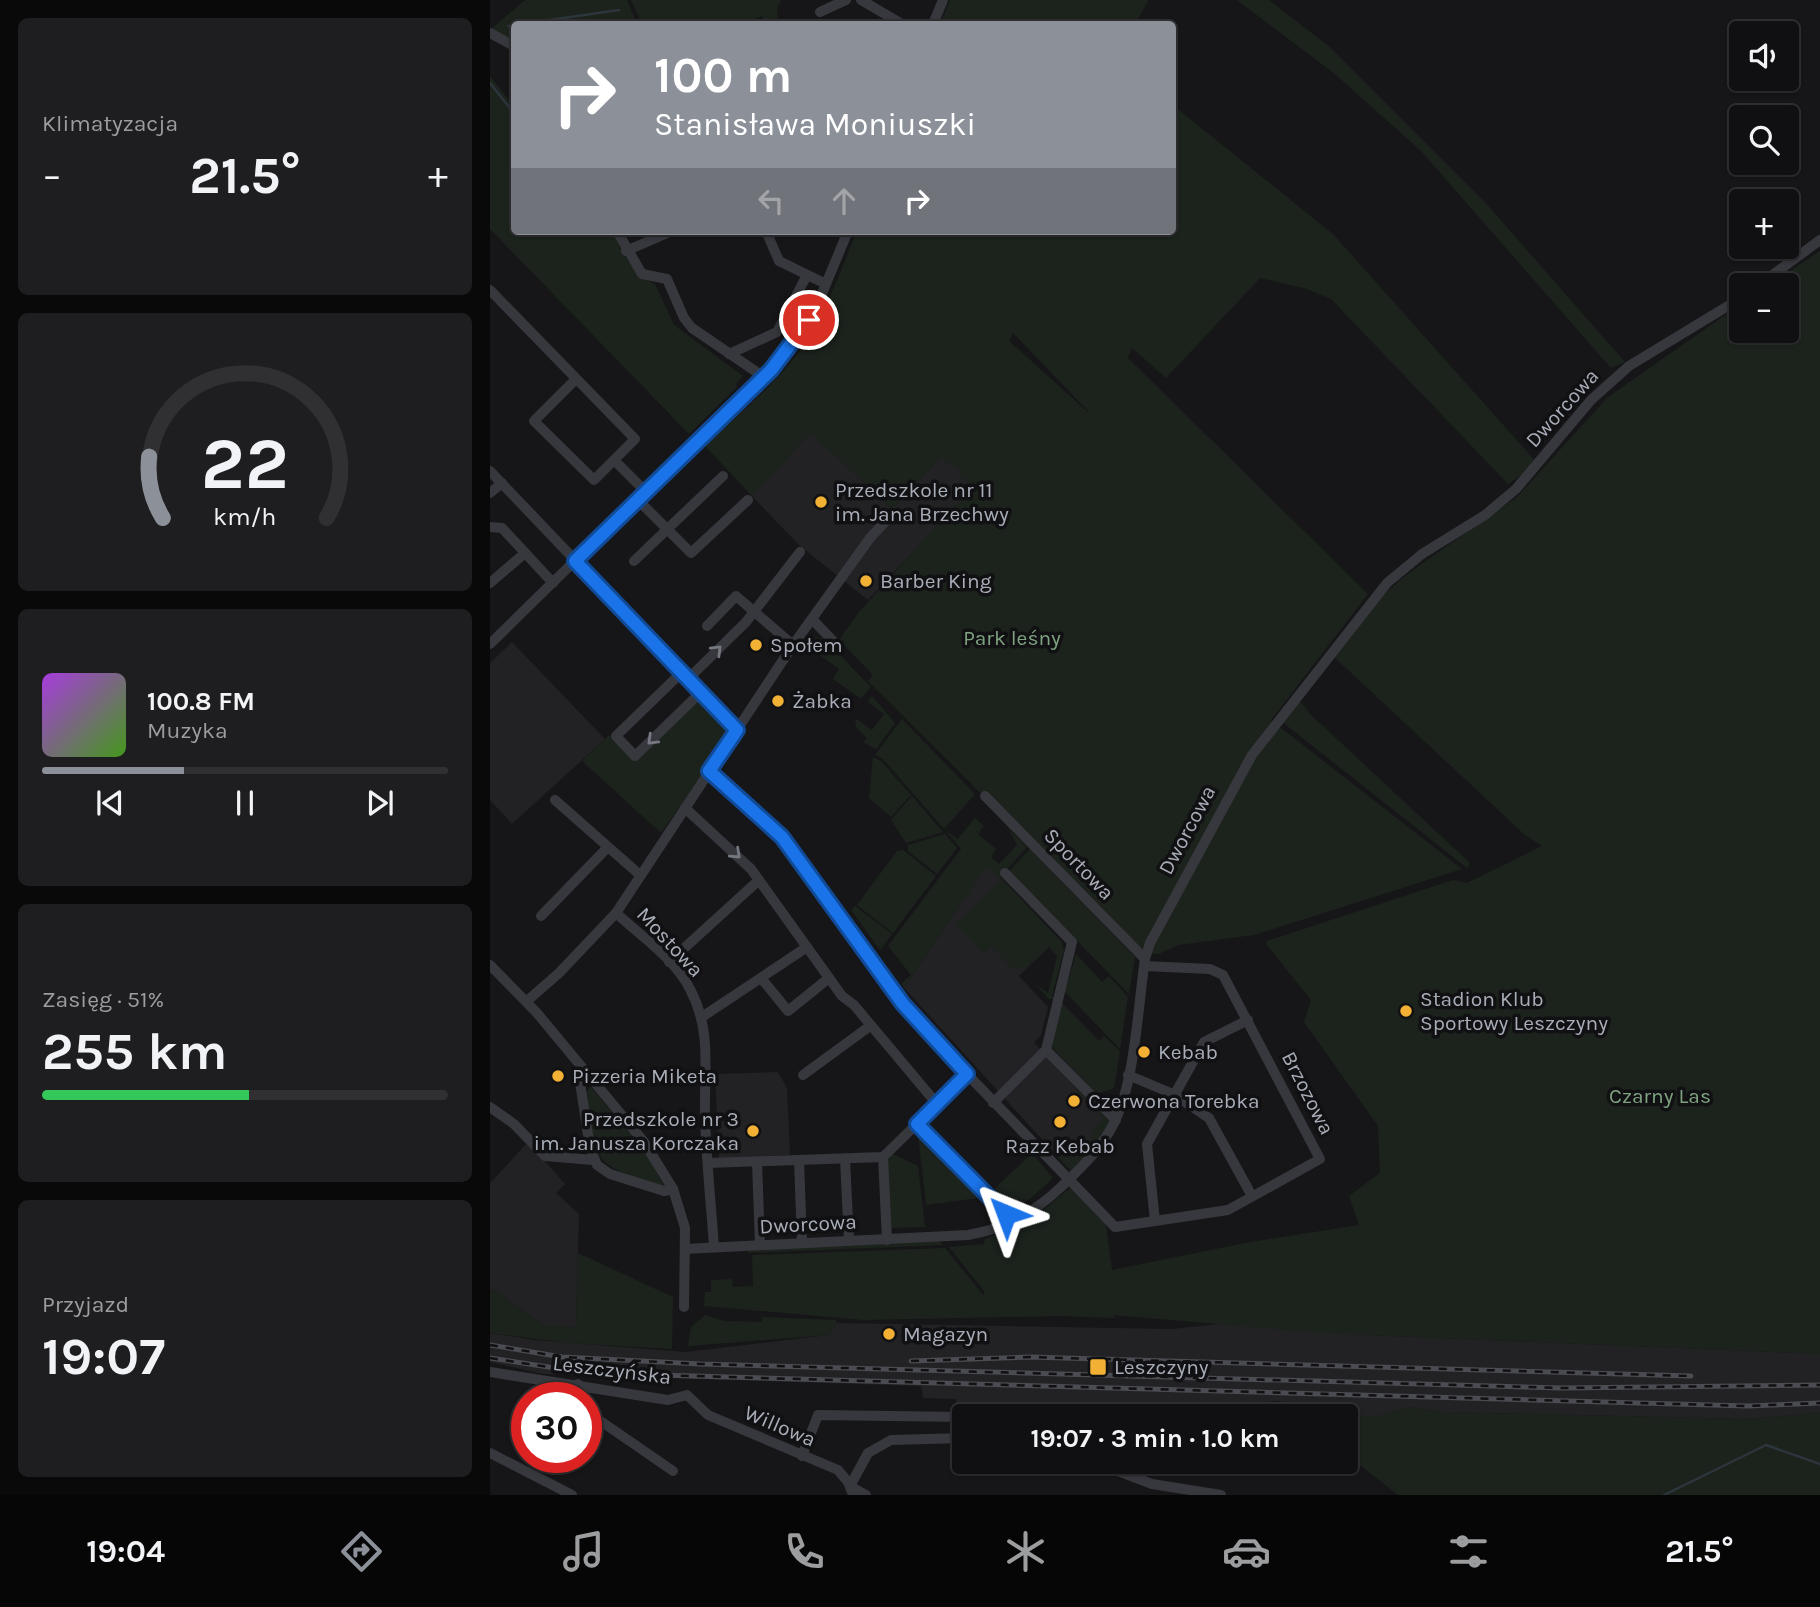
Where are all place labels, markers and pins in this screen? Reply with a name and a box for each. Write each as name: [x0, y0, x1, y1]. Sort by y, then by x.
pin: [779, 290, 839, 350]
place label: Przedszkole nr 11 im. Jana Brzechwy: [835, 478, 1009, 526]
marker: Przedszkole nr 11 im. Jana Brzechwy: [813, 494, 829, 510]
place label: Barber King: [880, 569, 992, 593]
marker: Barber King: [858, 573, 874, 589]
place label: Społem: [770, 633, 843, 657]
marker: Społem: [748, 637, 764, 653]
place label: Żabka: [792, 689, 852, 713]
marker: Żabka: [770, 693, 786, 709]
place label: Stadion Klub Sportowy Leszczyny: [1420, 987, 1608, 1035]
marker: Stadion Klub Sportowy Leszczyny: [1398, 1003, 1414, 1019]
place label: Kebab: [1158, 1040, 1218, 1064]
marker: Kebab: [1136, 1044, 1152, 1060]
place label: Pizzeria Miketa: [572, 1064, 717, 1088]
marker: Pizzeria Miketa: [550, 1068, 566, 1084]
place label: Czerwona Torebka: [1088, 1089, 1260, 1113]
marker: Czerwona Torebka: [1066, 1093, 1082, 1109]
place label: Przedszkole nr 3 im. Janusza Korczaka: [534, 1107, 739, 1155]
marker: Razz Kebab: [1052, 1114, 1068, 1130]
marker: Przedszkole nr 3 im. Janusza Korczaka: [745, 1123, 761, 1139]
place label: Razz Kebab: [1005, 1134, 1115, 1158]
place label: Magazyn: [903, 1322, 988, 1346]
marker: Magazyn: [881, 1326, 897, 1342]
place label: Leszczyny: [1114, 1355, 1209, 1379]
marker: Leszczyny: [1088, 1357, 1108, 1377]

